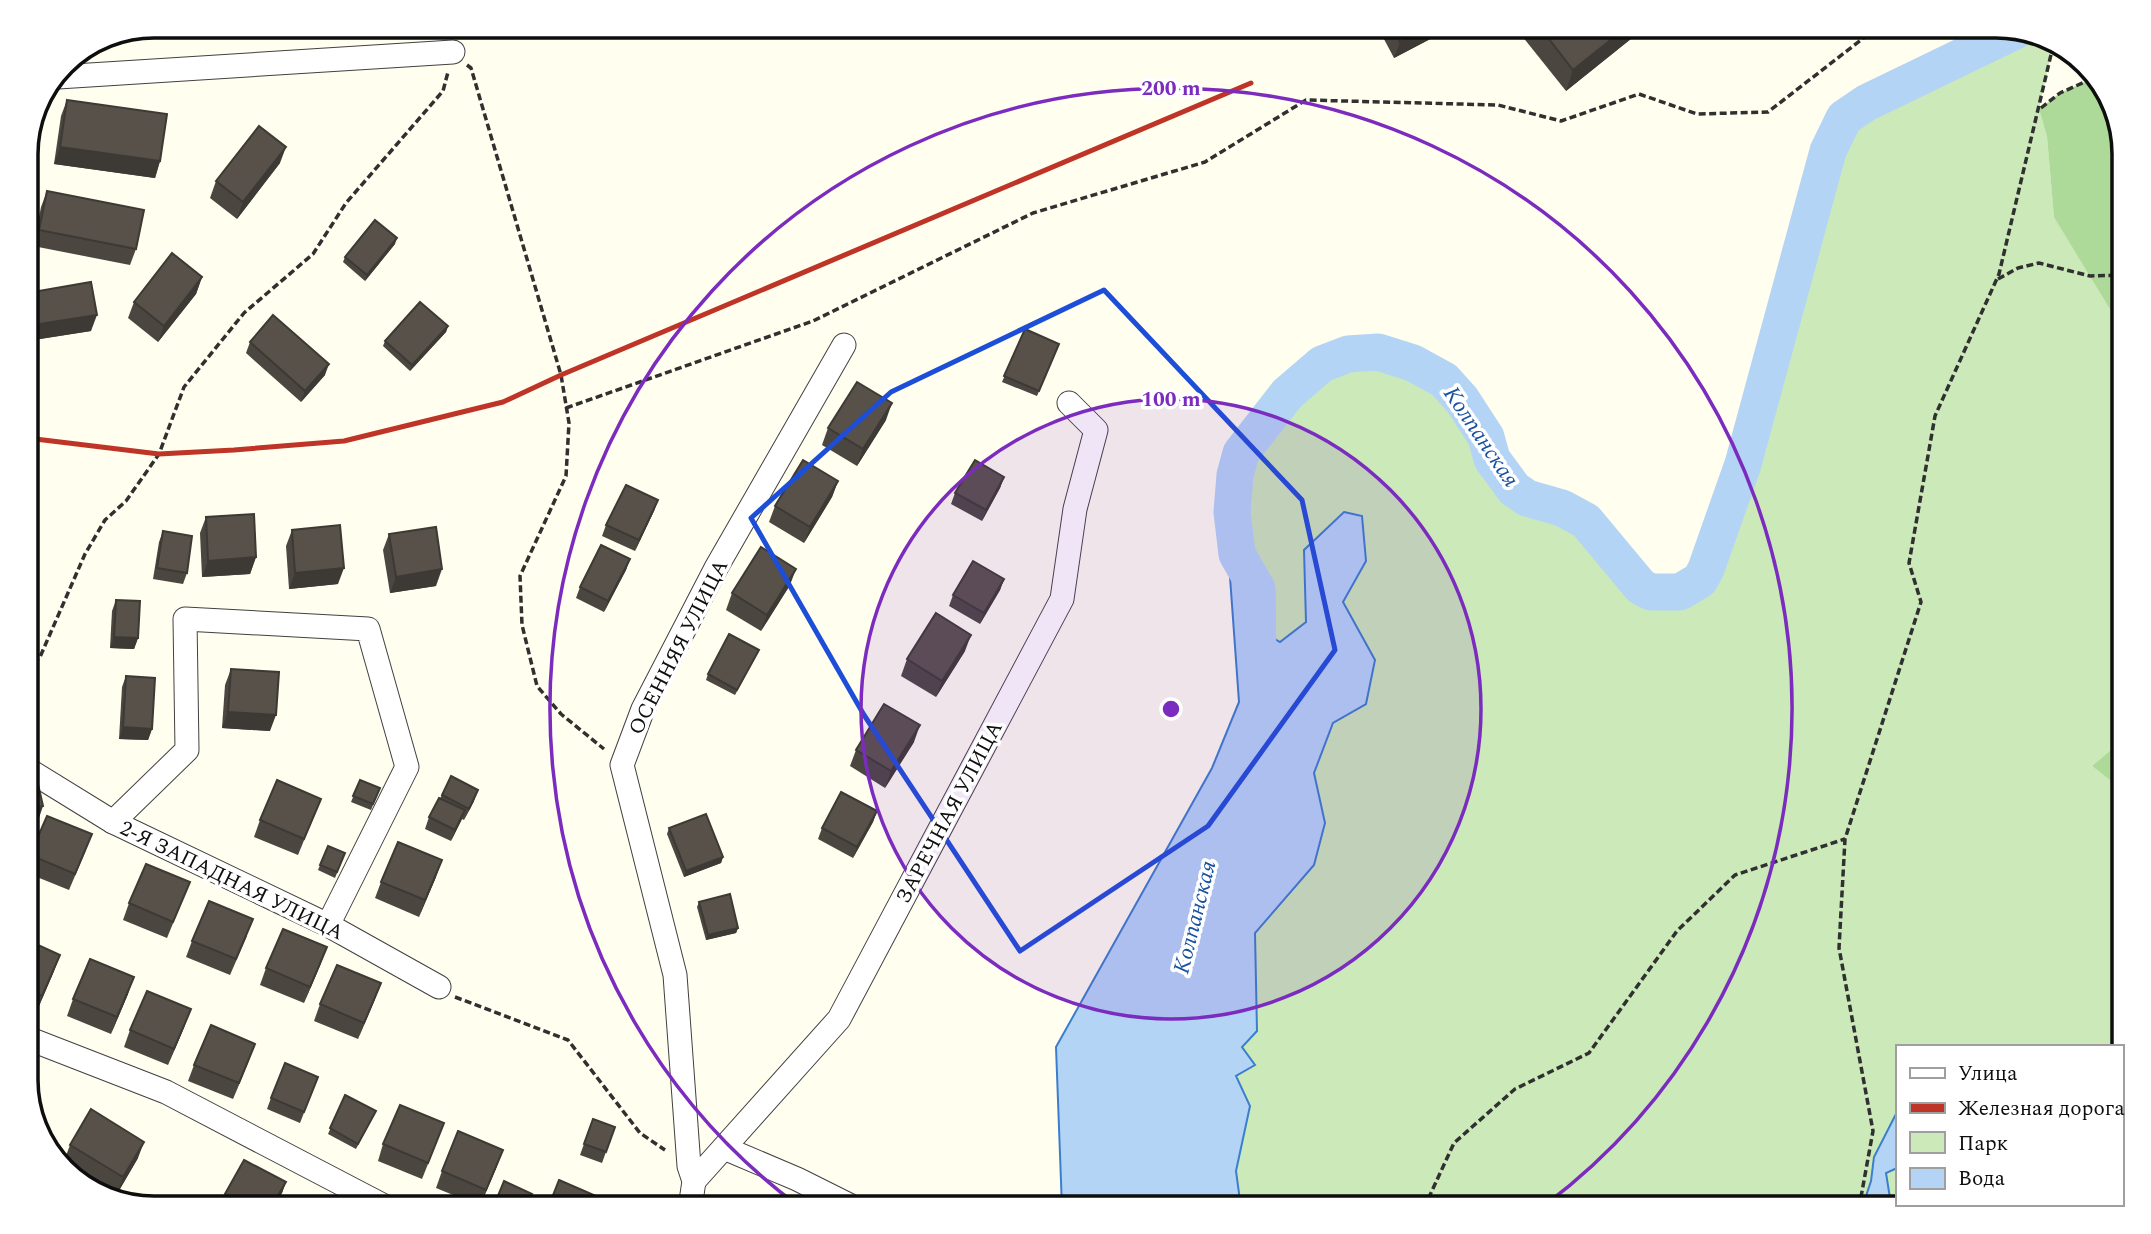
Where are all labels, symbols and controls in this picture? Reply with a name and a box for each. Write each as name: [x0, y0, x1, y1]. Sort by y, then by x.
text: 200 m: [1141, 73, 1201, 105]
water label: Колпанская: [1434, 379, 1528, 494]
text: 100 m: [1141, 384, 1201, 416]
street label: ОСЕННЯЯ УЛИЦА: [621, 554, 737, 741]
centre of rings: [1159, 697, 1183, 721]
street label: ЗАРЕЧНАЯ УЛИЦА: [888, 715, 1012, 909]
street label: 2-Я ЗАПАДНАЯ УЛИЦА: [114, 813, 349, 949]
water label: Колпанская: [1165, 857, 1226, 978]
legend: [1896, 1045, 2123, 1206]
text: Улица: [1958, 1058, 2018, 1090]
text: Железная дорога: [1958, 1093, 2125, 1125]
text: Парк: [1958, 1128, 2009, 1160]
text: Вода: [1958, 1163, 2006, 1195]

